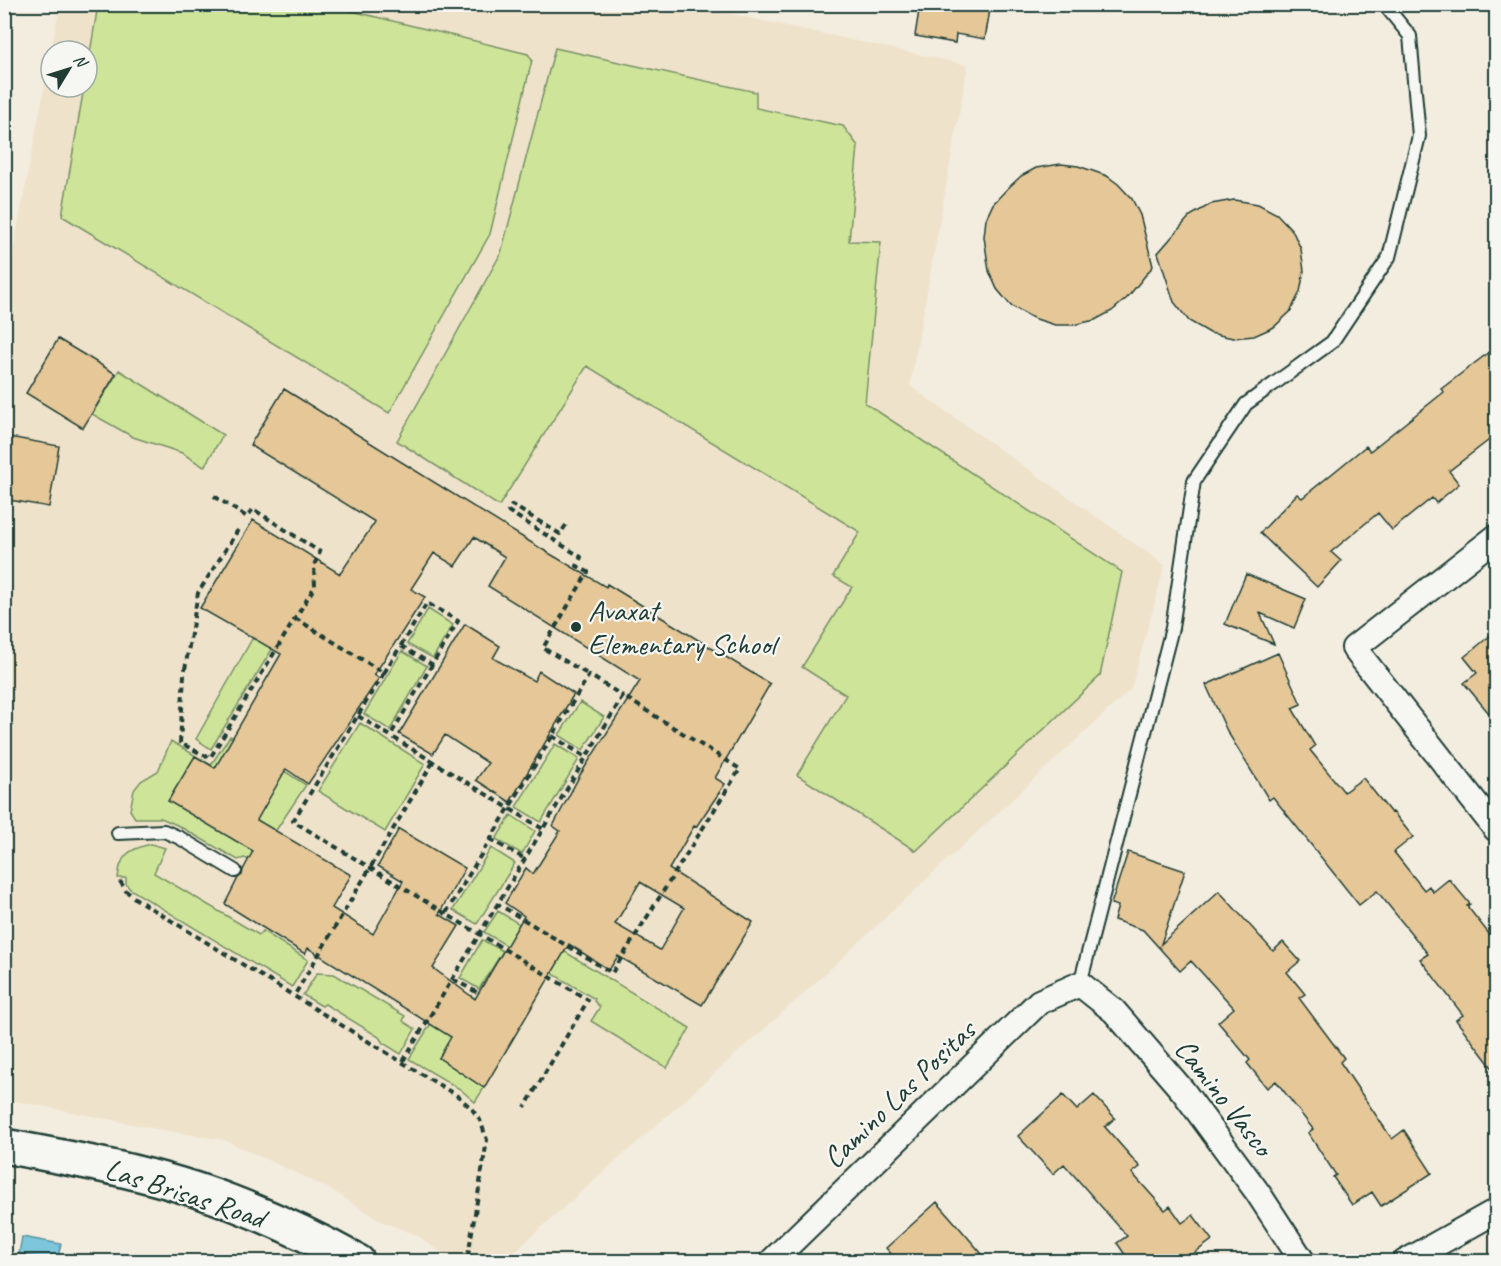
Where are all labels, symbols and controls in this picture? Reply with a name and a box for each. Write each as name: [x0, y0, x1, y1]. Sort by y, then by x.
north arrow: [39, 39, 99, 99]
text: N: [69, 50, 93, 73]
place label: Avaxat Elementary School: [588, 591, 780, 663]
marker: Avaxat Elementary School: [569, 620, 583, 634]
street label: Camino Las Positas: [815, 1010, 985, 1176]
street label: Camino Vasco: [1166, 1031, 1284, 1166]
street label: Las Brisas Road: [100, 1149, 274, 1238]

